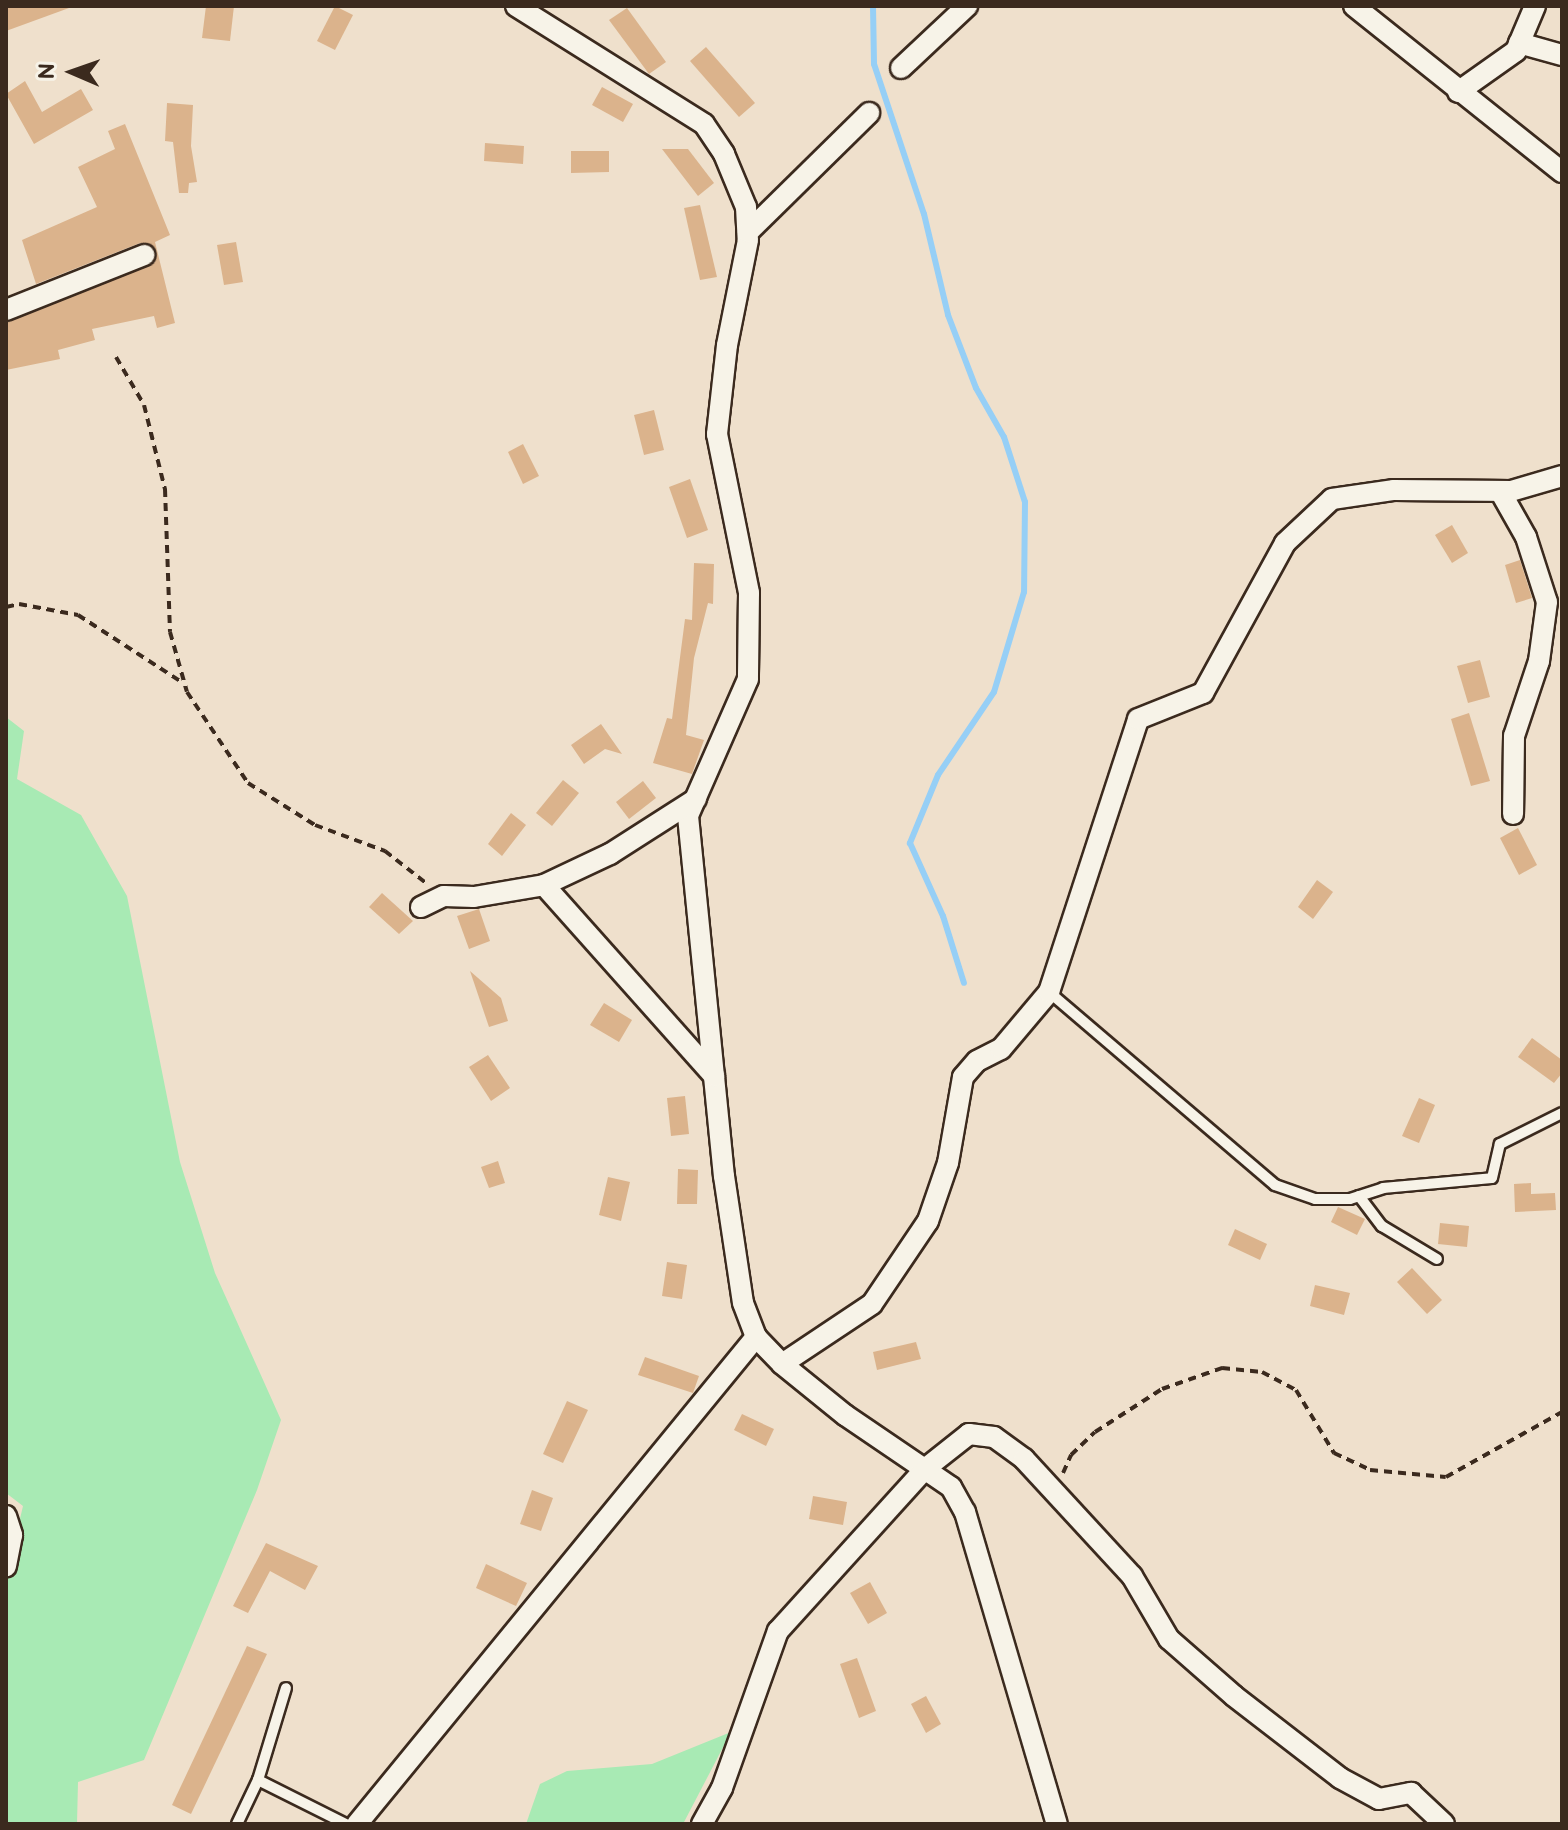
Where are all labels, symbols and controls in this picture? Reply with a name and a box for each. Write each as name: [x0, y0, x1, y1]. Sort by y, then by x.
north arrow: [32, 32, 112, 112]
text: N: [34, 62, 61, 80]

